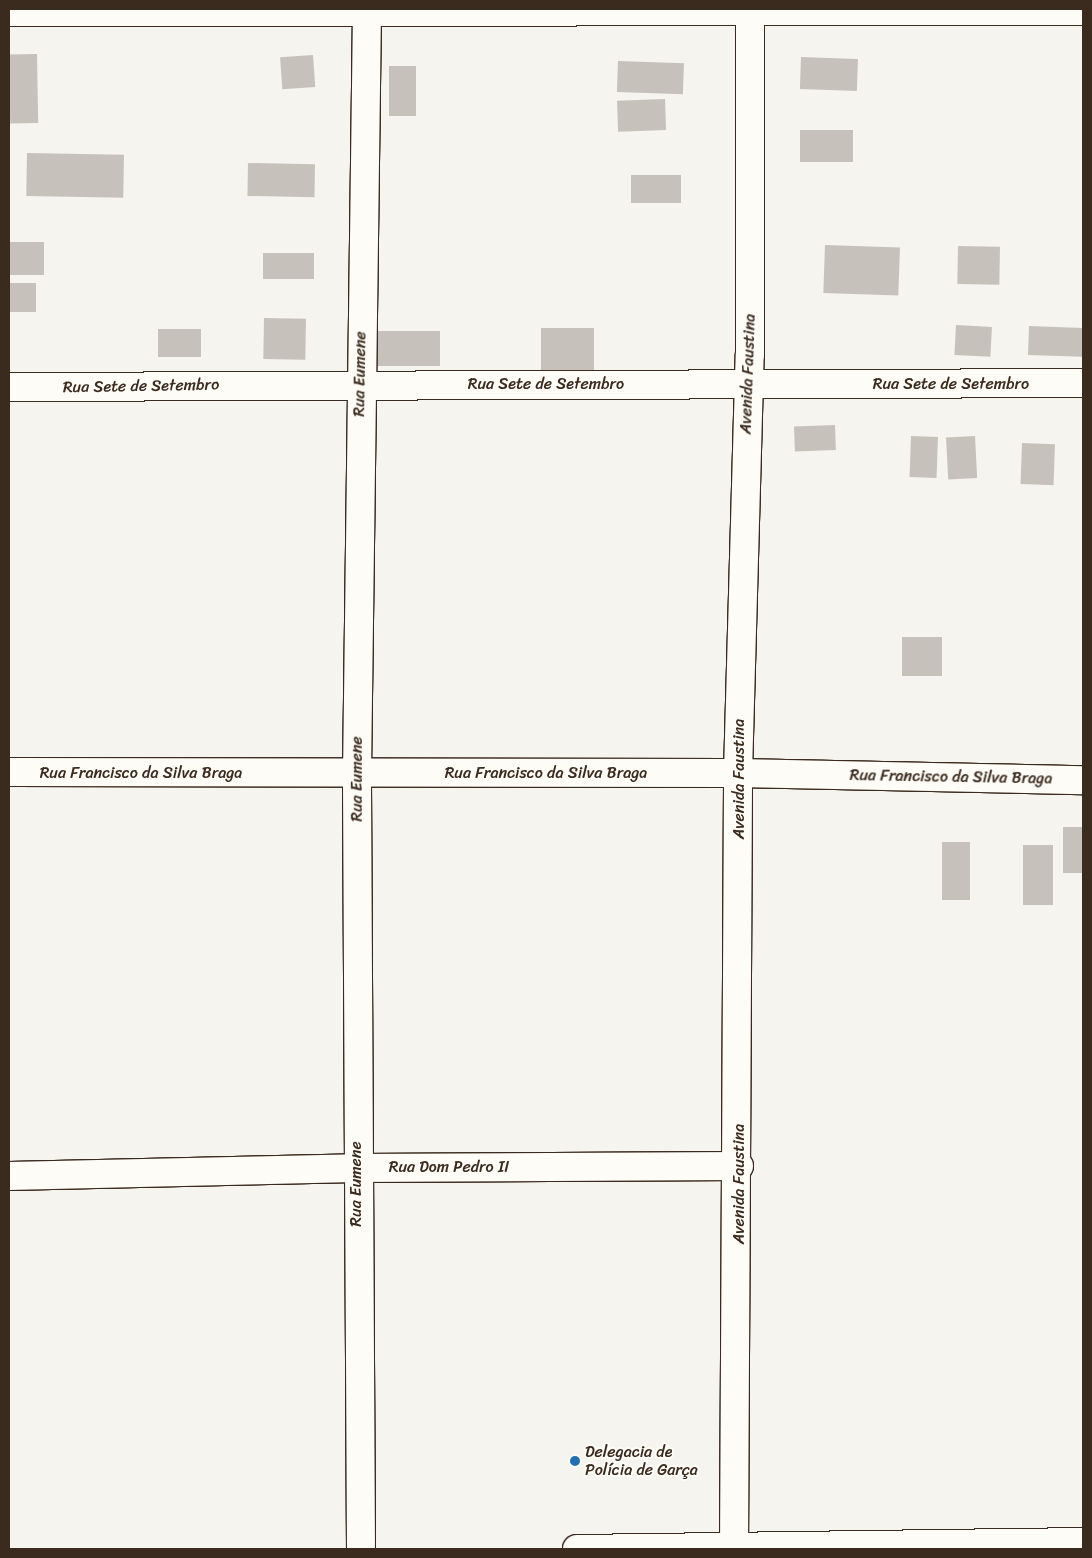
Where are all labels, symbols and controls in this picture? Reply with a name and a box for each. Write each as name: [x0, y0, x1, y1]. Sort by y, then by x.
street label: Avenida Faustina: [736, 313, 760, 435]
street label: Rua Eumene: [350, 331, 370, 417]
street label: Rua Sete de Setembro: [467, 374, 625, 394]
street label: Rua Sete de Setembro: [872, 374, 1030, 394]
street label: Rua Sete de Setembro: [62, 375, 220, 397]
street label: Avenida Faustina: [729, 719, 749, 839]
street label: Rua Eumene: [347, 737, 367, 821]
street label: Rua Francisco da Silva Braga: [40, 763, 242, 783]
street label: Rua Francisco da Silva Braga: [445, 763, 647, 783]
street label: Rua Francisco da Silva Braga: [850, 766, 1052, 788]
street label: Avenida Faustina: [729, 1124, 749, 1244]
street label: Rua Eumene: [346, 1142, 366, 1226]
street label: Rua Dom Pedro II: [388, 1157, 510, 1177]
place label: Delegacia de Polícia de Garça: [585, 1442, 698, 1480]
marker: Delegacia de Polícia de Garça: [569, 1455, 581, 1467]

